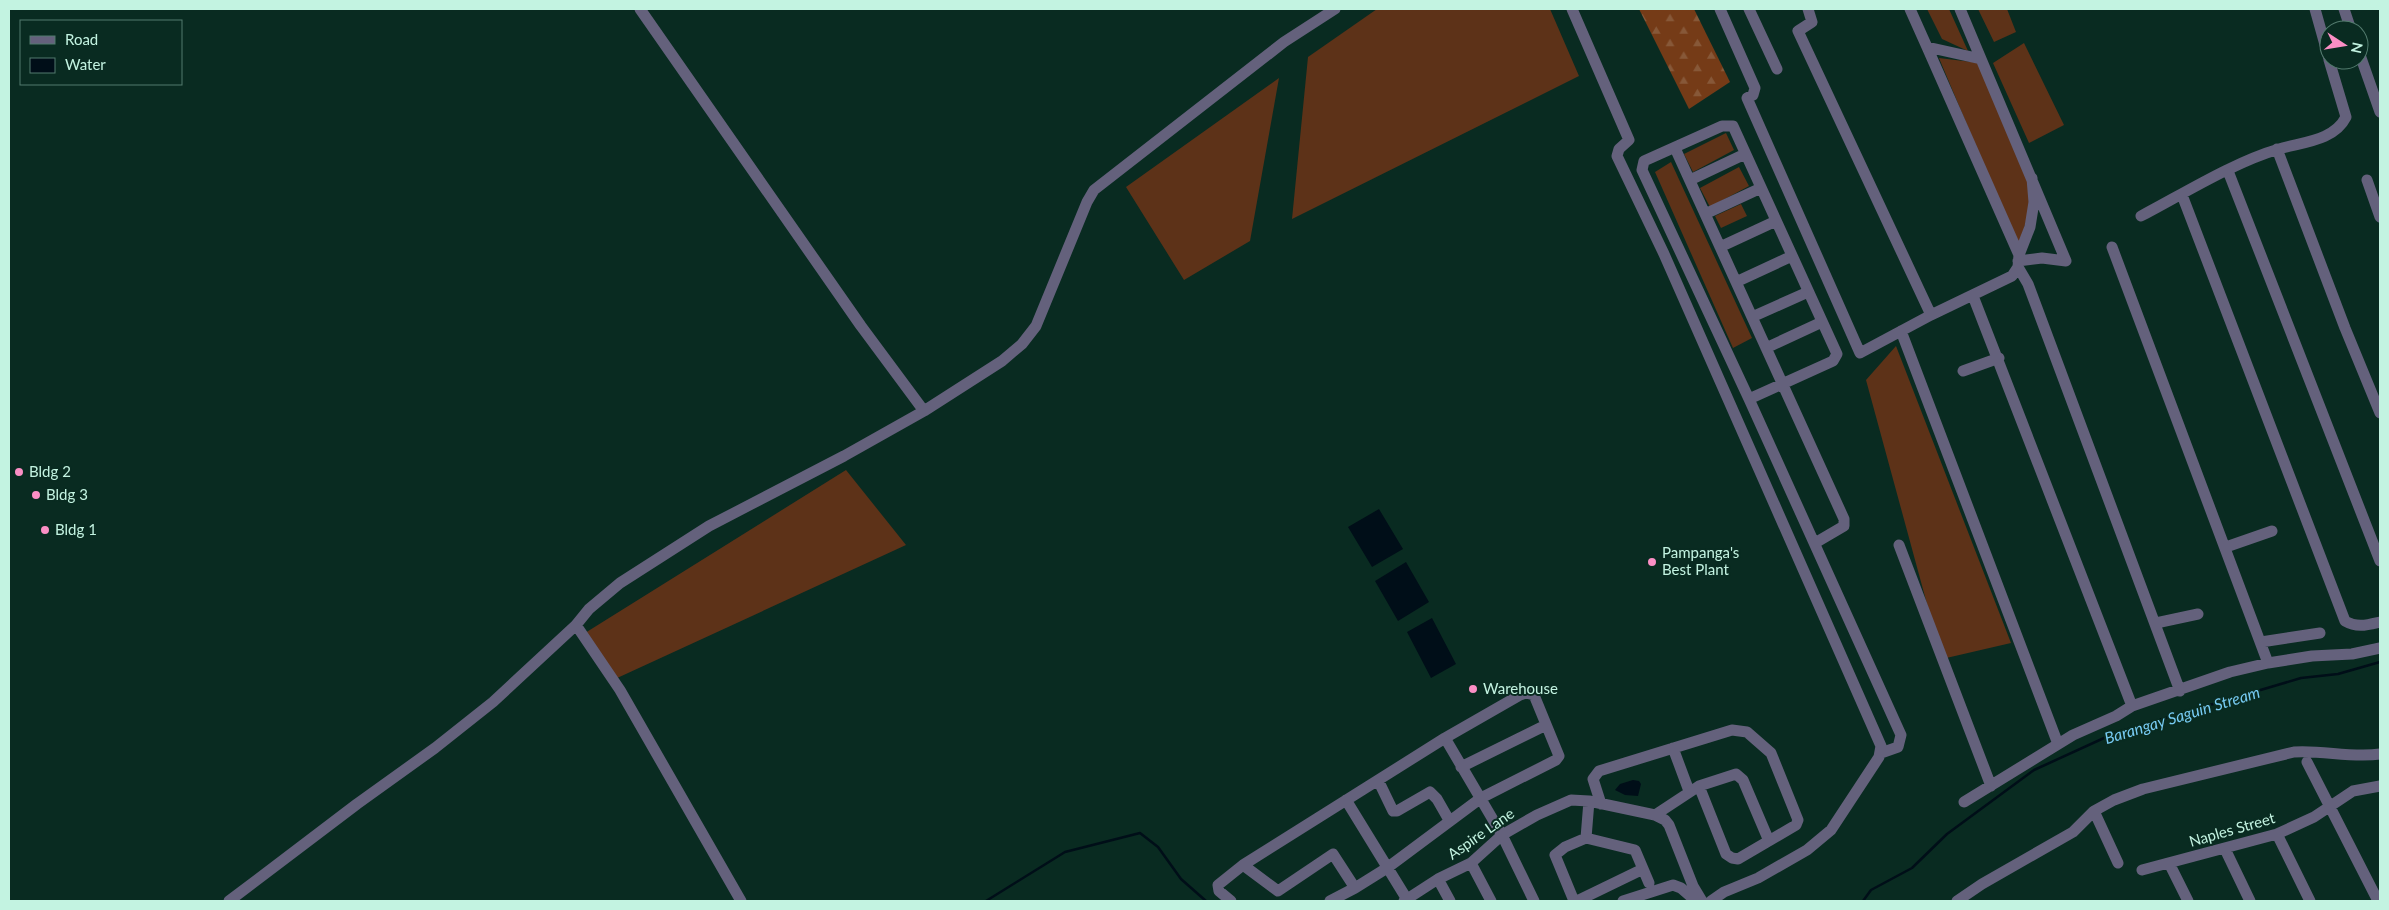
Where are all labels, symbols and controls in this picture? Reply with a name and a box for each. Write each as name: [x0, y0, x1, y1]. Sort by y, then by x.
legend: [20, 20, 182, 85]
north arrow: [2319, 20, 2369, 70]
text: Road: [65, 30, 98, 48]
text: N: [2348, 41, 2367, 55]
text: Water: [65, 55, 106, 73]
place label: Bldg 2: [29, 462, 71, 480]
marker: Bldg 2: [13, 466, 25, 478]
place label: Bldg 3: [46, 485, 88, 503]
marker: Bldg 3: [30, 489, 42, 501]
place label: Bldg 1: [55, 520, 97, 538]
marker: Bldg 1: [39, 524, 51, 536]
place label: Pampanga's Best Plant: [1662, 543, 1739, 578]
marker: Pampanga's Best Plant: [1646, 556, 1658, 568]
place label: Warehouse: [1483, 679, 1558, 697]
water label: Barangay Saguin Stream: [2102, 682, 2262, 747]
marker: Warehouse: [1467, 683, 1479, 695]
street label: Aspire Lane: [1444, 804, 1517, 863]
street label: Naples Street: [2187, 808, 2277, 850]

